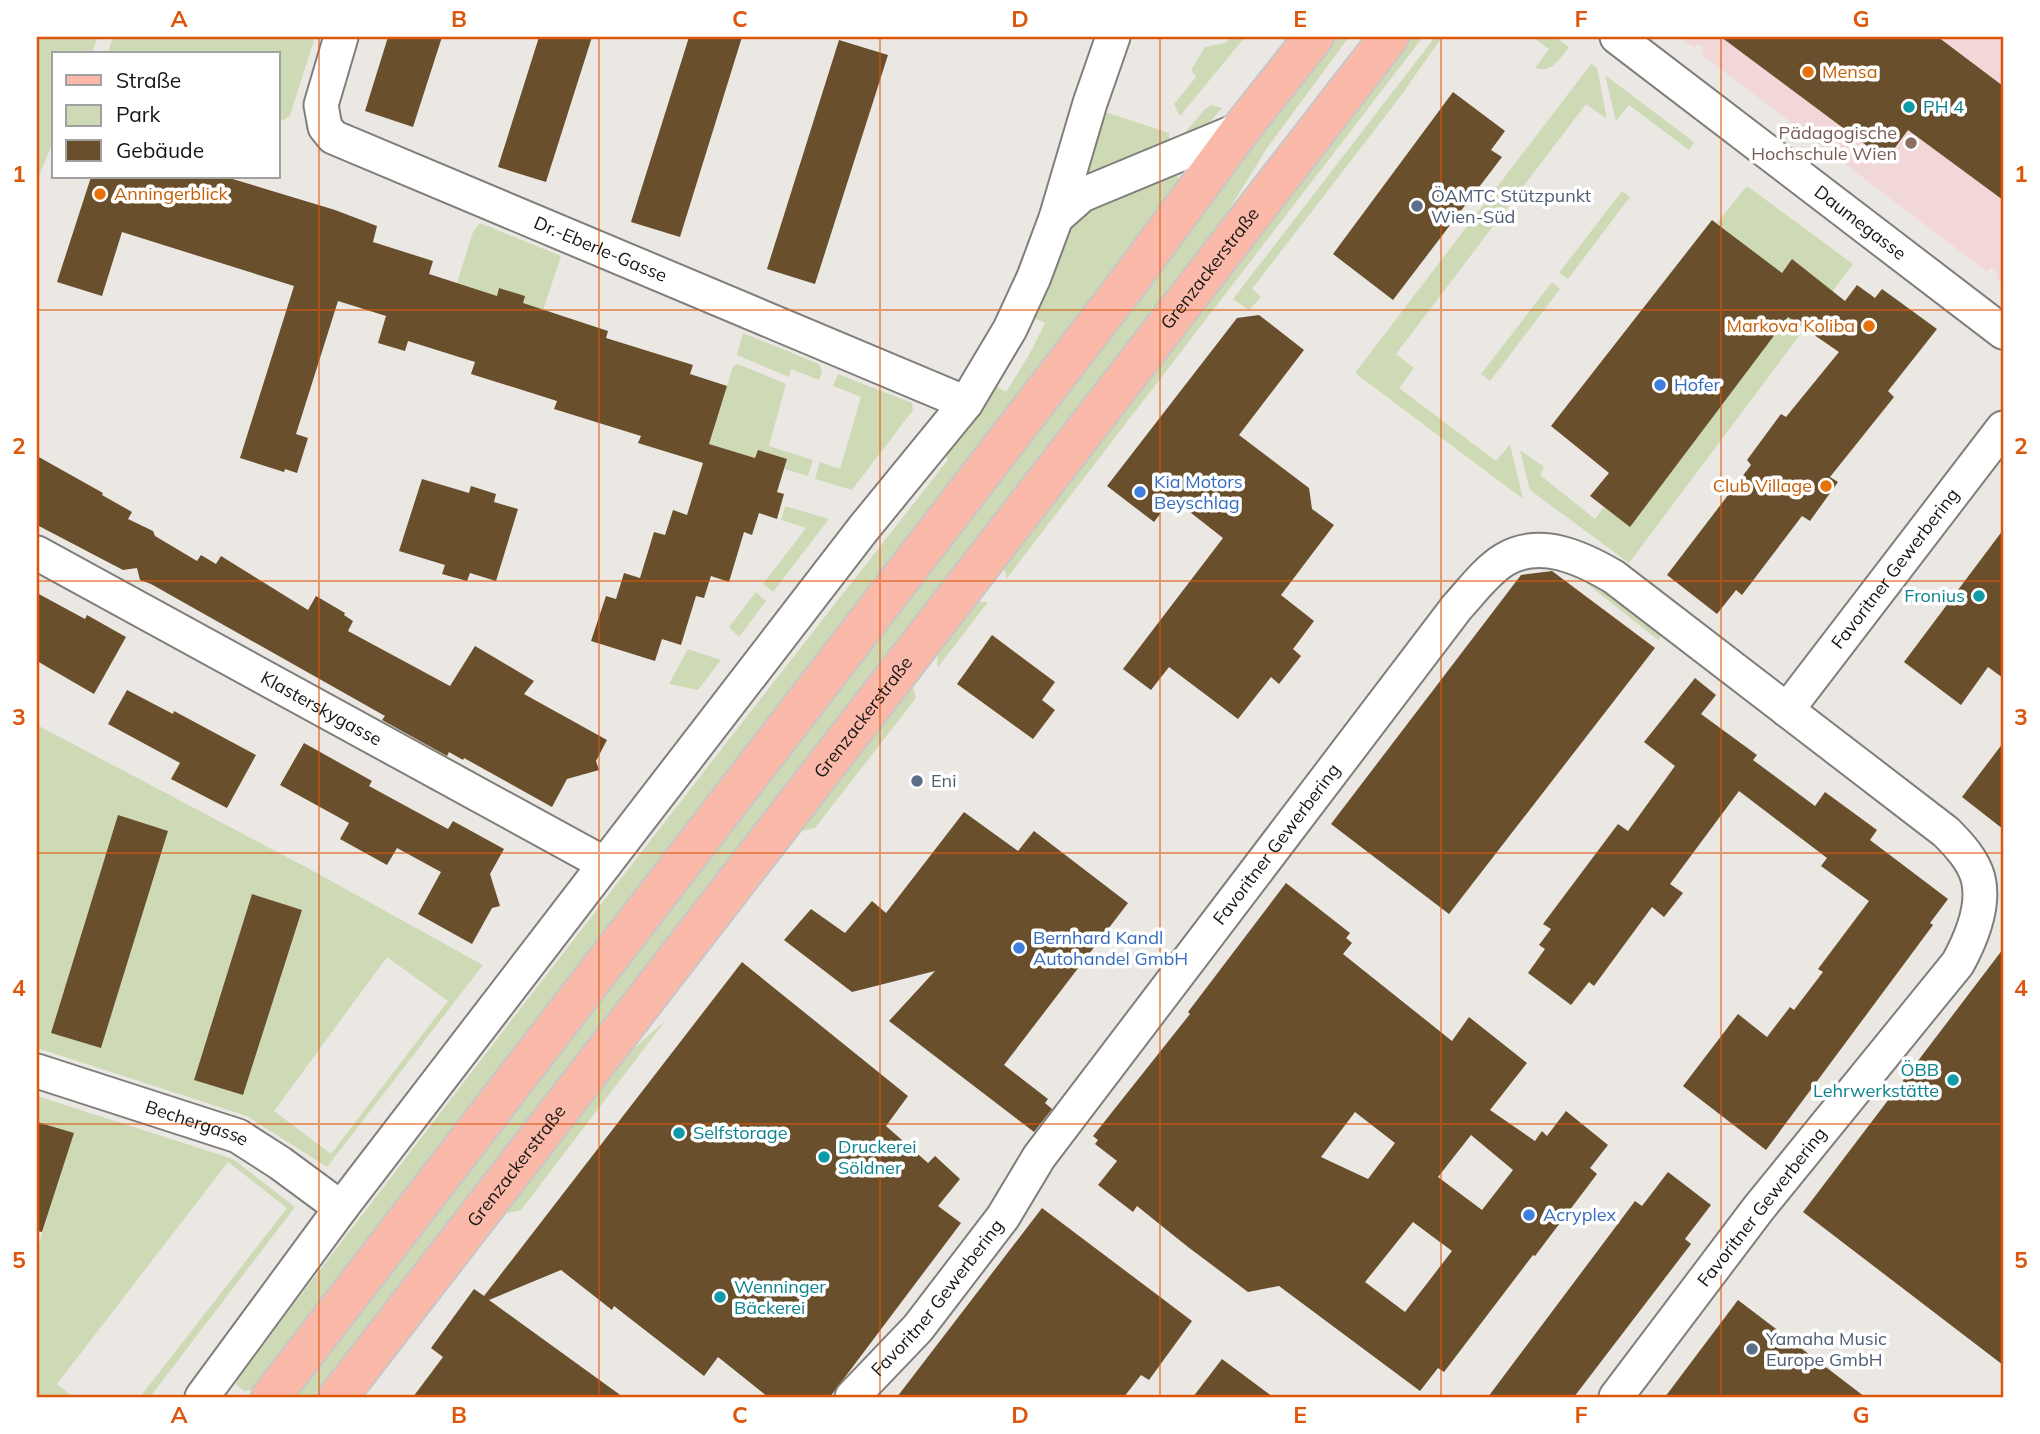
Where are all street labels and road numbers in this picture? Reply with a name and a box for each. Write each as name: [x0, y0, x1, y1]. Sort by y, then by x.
street label: Daumegasse: [1810, 180, 1911, 265]
street label: Grenzackerstraße: [1155, 203, 1264, 334]
street label: Dr.-Eberle-Gasse: [531, 211, 670, 287]
street label: Favoritner Gewerbering: [1826, 483, 1964, 653]
street label: Grenzackerstraße: [809, 651, 917, 783]
street label: Klasterskygasse: [257, 666, 386, 751]
street label: Favoritner Gewerbering: [1208, 759, 1345, 929]
street label: Bechergasse: [143, 1095, 253, 1151]
street label: Grenzackerstraße: [462, 1100, 570, 1231]
street label: Favoritner Gewerbering: [1692, 1122, 1831, 1291]
street label: Favoritner Gewerbering: [866, 1214, 1008, 1381]

